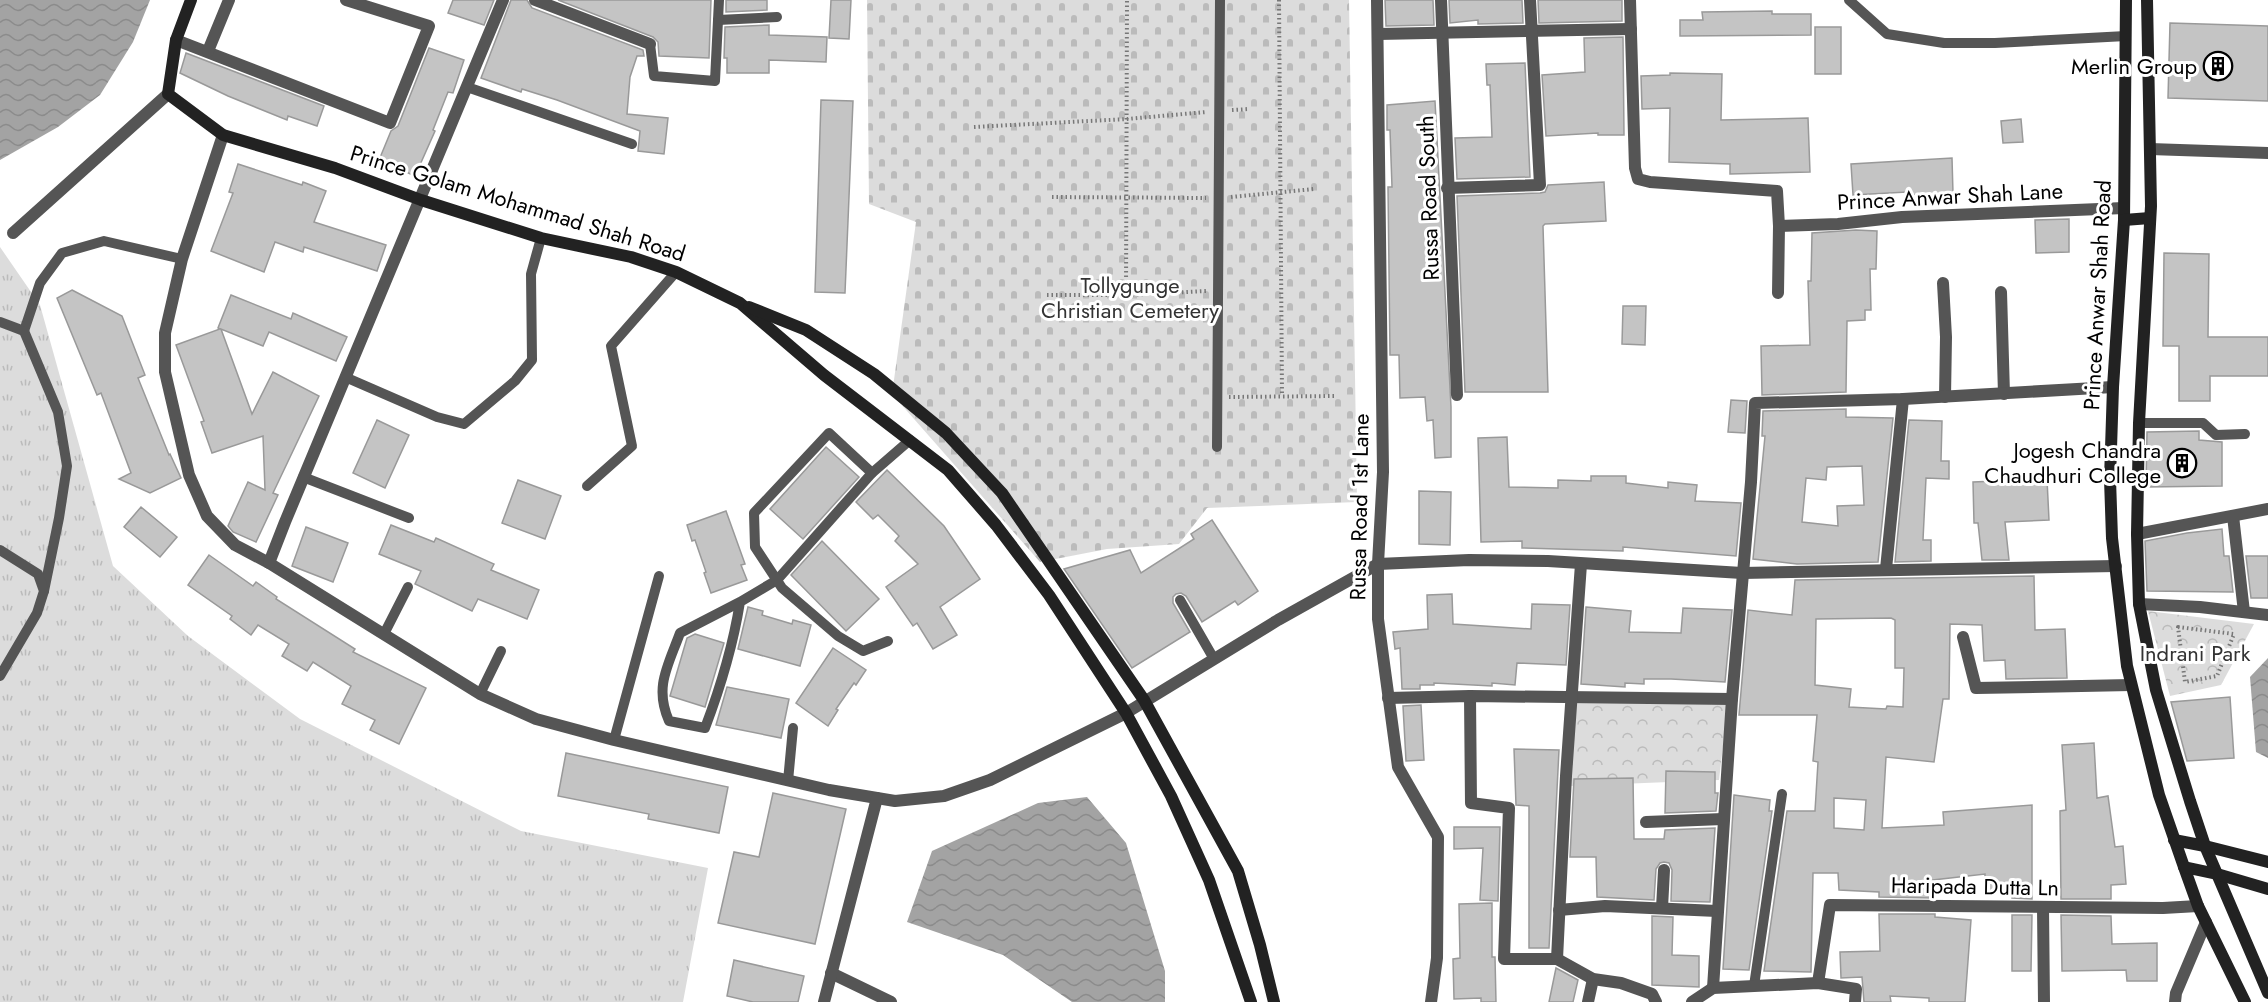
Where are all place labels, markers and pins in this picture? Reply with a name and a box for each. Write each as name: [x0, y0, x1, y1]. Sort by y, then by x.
place label: Merlin Group: [2071, 50, 2197, 82]
building icon: Merlin Group: [2202, 50, 2234, 82]
place label: Jogesh Chandra Chaudhuri College: [1984, 434, 2161, 491]
building icon: Jogesh Chandra Chaudhuri College: [2166, 447, 2198, 479]

